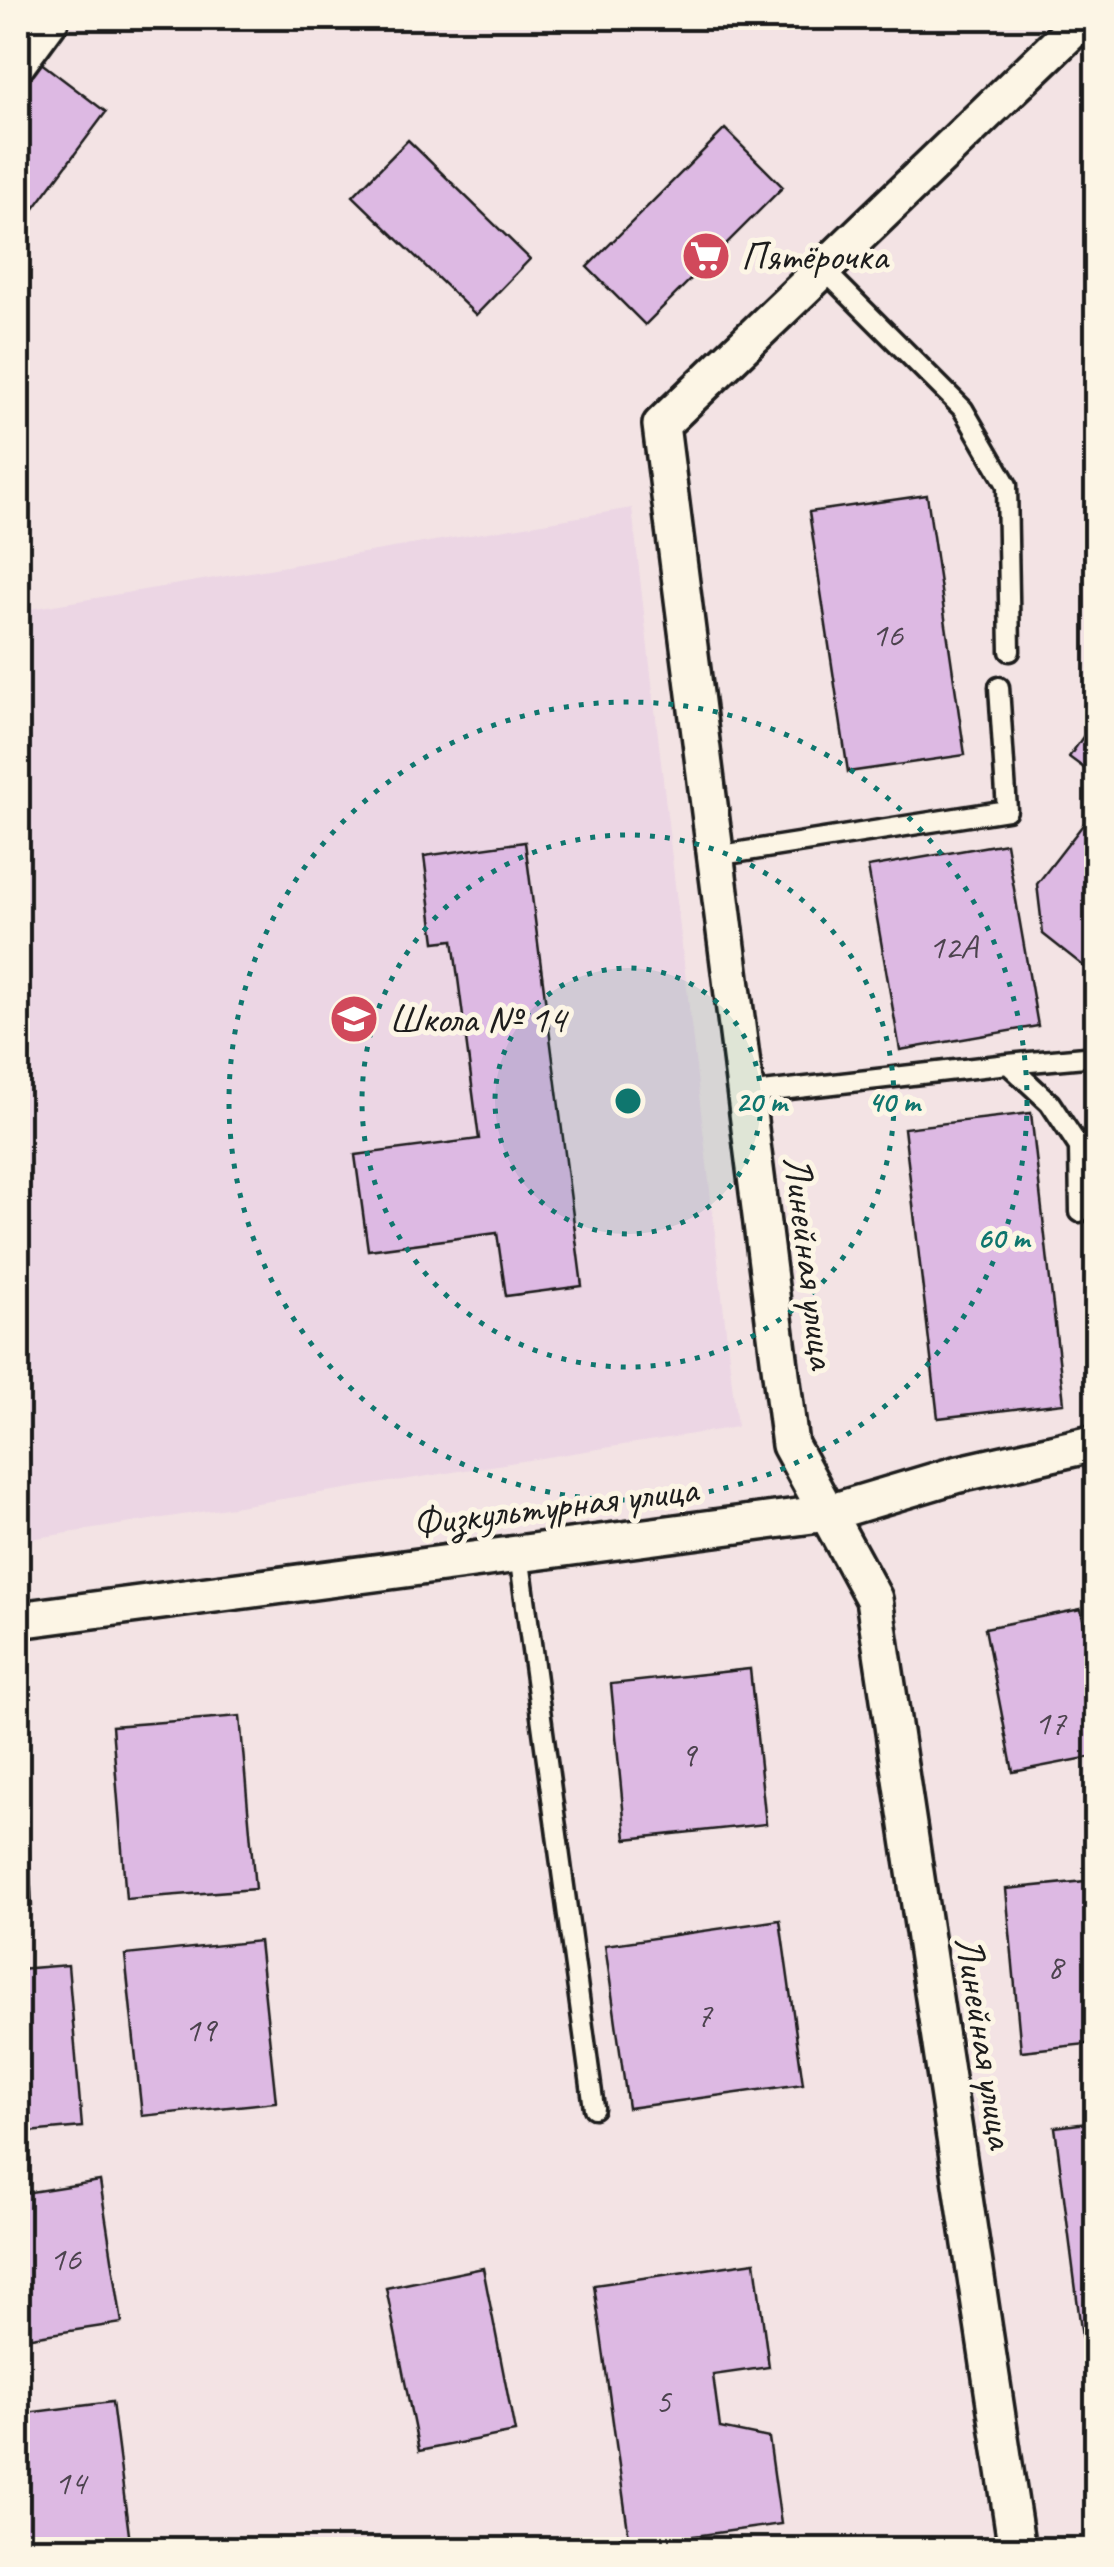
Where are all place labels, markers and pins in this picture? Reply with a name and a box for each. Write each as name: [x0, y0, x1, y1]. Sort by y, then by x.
supermarket icon: Пятёрочка: [680, 230, 732, 282]
place label: Пятёрочка: [741, 231, 891, 281]
school or university icon: Школа № 14: [328, 993, 380, 1045]
place label: Школа № 14: [389, 994, 570, 1044]
centre of rings: [610, 1083, 646, 1119]

